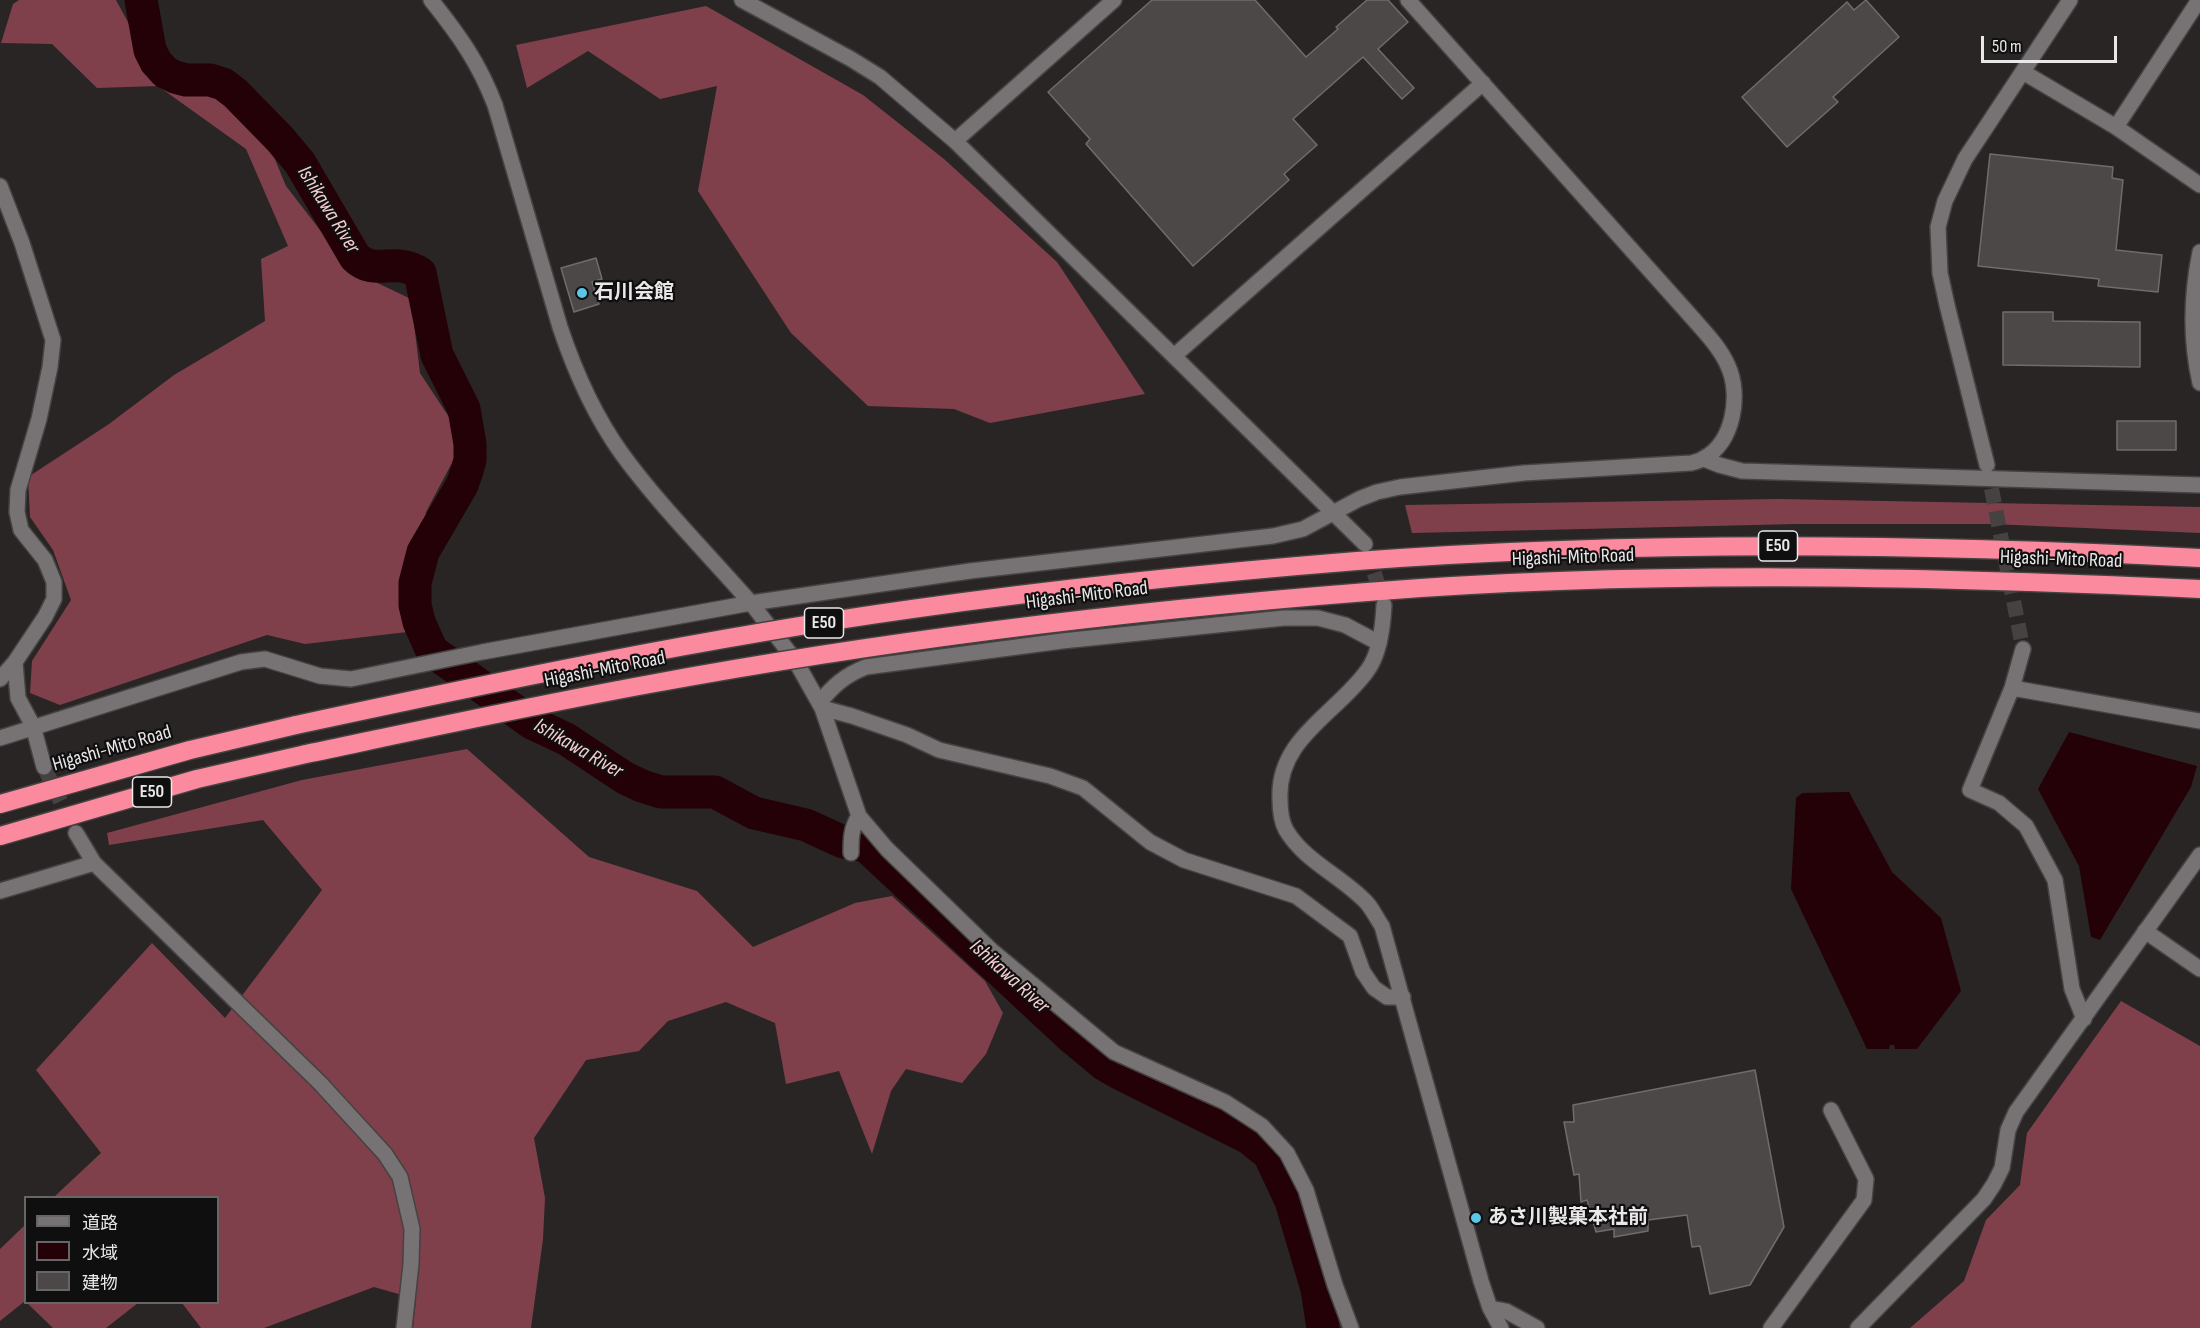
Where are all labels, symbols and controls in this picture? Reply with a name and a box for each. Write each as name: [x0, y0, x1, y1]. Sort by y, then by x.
scale bar: [1984, 24, 2120, 62]
text: 50 m: [1992, 36, 2022, 57]
water label: Ishikawa River: [291, 161, 365, 259]
place label: 石川会館: [594, 281, 674, 305]
marker: 石川会館: [575, 286, 589, 300]
road number: E50: [1758, 531, 1798, 561]
street label: Higashi-Mito Road: [1511, 544, 1635, 572]
street label: Higashi-Mito Road: [1999, 546, 2123, 574]
street label: Higashi-Mito Road: [1025, 577, 1149, 615]
road number: E50: [804, 608, 844, 638]
street label: Higashi-Mito Road: [543, 647, 667, 693]
water label: Ishikawa River: [529, 713, 627, 785]
street label: Higashi-Mito Road: [50, 721, 174, 777]
road number: E50: [132, 777, 172, 807]
water label: Ishikawa River: [964, 935, 1054, 1019]
legend: [24, 1196, 219, 1304]
place label: あさ川製菓本社前: [1488, 1206, 1648, 1230]
marker: あさ川製菓本社前: [1469, 1211, 1483, 1225]
text: 道路: [82, 1213, 118, 1234]
text: 水域: [82, 1243, 118, 1264]
text: 建物: [82, 1273, 118, 1294]

